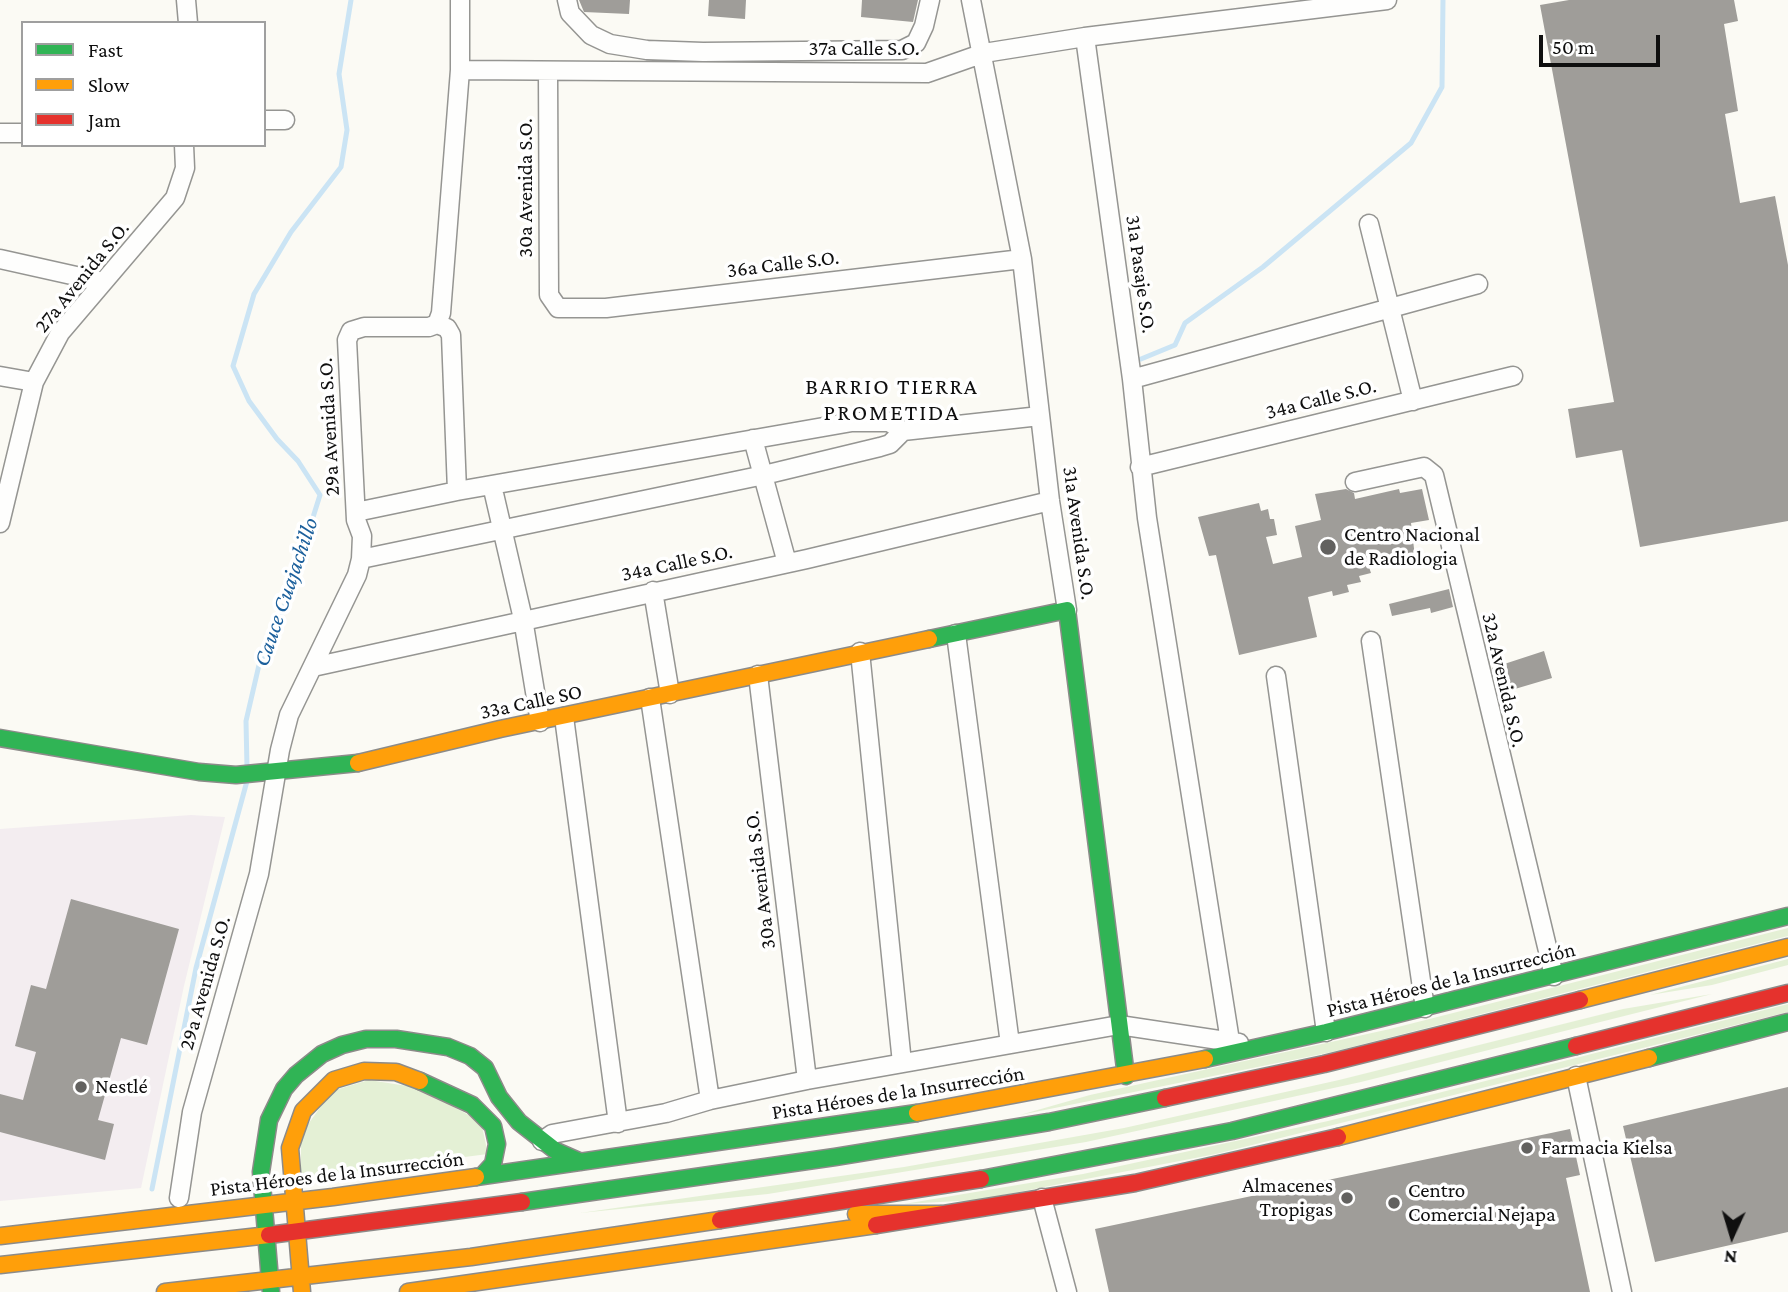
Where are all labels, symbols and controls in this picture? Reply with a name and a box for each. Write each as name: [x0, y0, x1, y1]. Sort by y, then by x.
legend: [21, 21, 266, 147]
scale bar: [1543, 21, 1664, 65]
text: 50 m: [1552, 35, 1595, 59]
street label: 37a Calle S.O.: [808, 36, 920, 62]
text: Fast: [88, 38, 123, 62]
text: Slow: [88, 73, 129, 97]
text: Jam: [88, 108, 121, 132]
street label: 30a Avenida S.O.: [513, 118, 539, 258]
street label: 31a Pasaje S.O.: [1120, 213, 1162, 335]
street label: 27a Avenida S.O.: [29, 216, 135, 338]
street label: 36a Calle S.O.: [725, 245, 841, 283]
street label: 29a Avenida S.O.: [313, 357, 345, 497]
district label: BARRIO TIERRA PROMETIDA: [807, 373, 977, 427]
street label: 34a Calle S.O.: [1263, 373, 1379, 425]
street label: 31a Avenida S.O.: [1057, 465, 1101, 601]
water label: Cauce Cuajachillo: [248, 514, 324, 670]
place label: Centro Nacional de Radiologia: [1344, 522, 1480, 572]
marker: Centro Nacional de Radiologia: [1318, 537, 1338, 557]
street label: 34a Calle S.O.: [619, 539, 735, 587]
street label: 32a Avenida S.O.: [1476, 610, 1532, 750]
street label: 33a Calle SO: [478, 679, 584, 725]
street label: 30a Avenida S.O.: [739, 809, 781, 951]
street label: 29a Avenida S.O.: [174, 913, 236, 1053]
street label: Pista Héroes de la Insurrección: [1324, 937, 1578, 1023]
street label: Pista Héroes de la Insurrección: [770, 1061, 1026, 1125]
place label: Nestlé: [95, 1074, 148, 1100]
marker: Nestlé: [73, 1079, 89, 1095]
place label: Farmacia Kielsa: [1541, 1135, 1673, 1161]
marker: Farmacia Kielsa: [1519, 1140, 1535, 1156]
street label: Pista Héroes de la Insurrección: [209, 1146, 465, 1202]
place label: Almacenes Tropigas: [1242, 1173, 1333, 1223]
place label: Centro Comercial Nejapa: [1408, 1178, 1556, 1228]
marker: Almacenes Tropigas: [1339, 1190, 1355, 1206]
marker: Centro Comercial Nejapa: [1386, 1195, 1402, 1211]
north arrow: [1697, 1201, 1767, 1271]
text: N: [1723, 1247, 1738, 1268]

